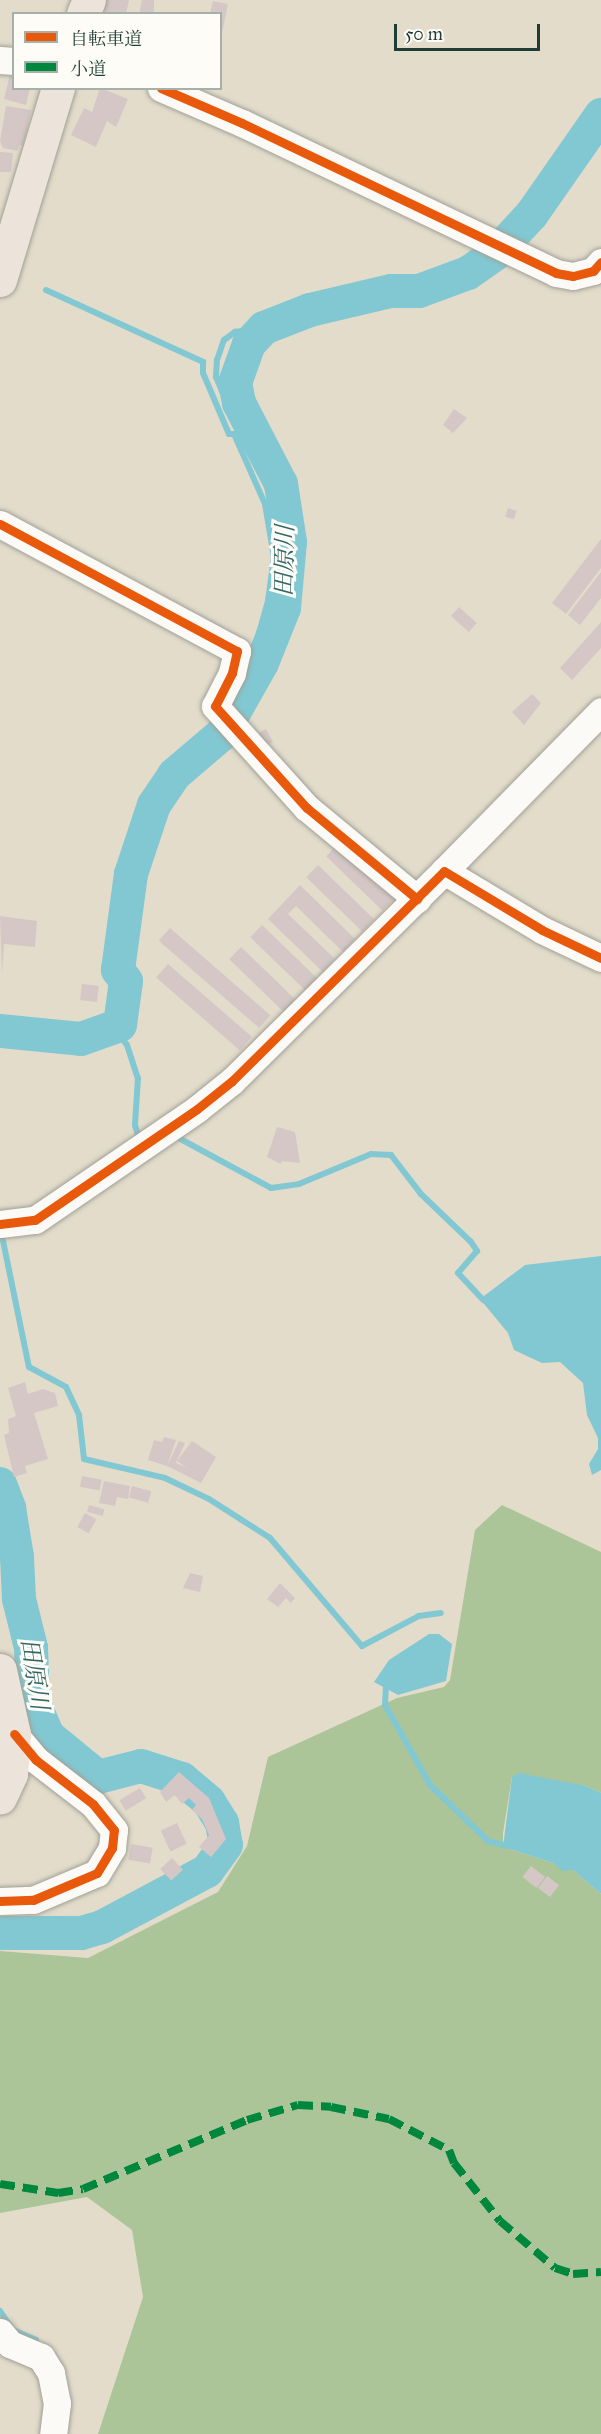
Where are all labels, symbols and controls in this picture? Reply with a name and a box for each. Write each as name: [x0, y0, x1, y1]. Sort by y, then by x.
legend: [12, 12, 222, 90]
scale bar: [397, 12, 542, 50]
text: 50 m: [405, 23, 443, 45]
text: 自転車道: [70, 28, 142, 50]
text: 小道: [70, 58, 106, 80]
water label: 田原川: [270, 525, 300, 597]
water label: 田原川: [14, 1636, 54, 1712]

